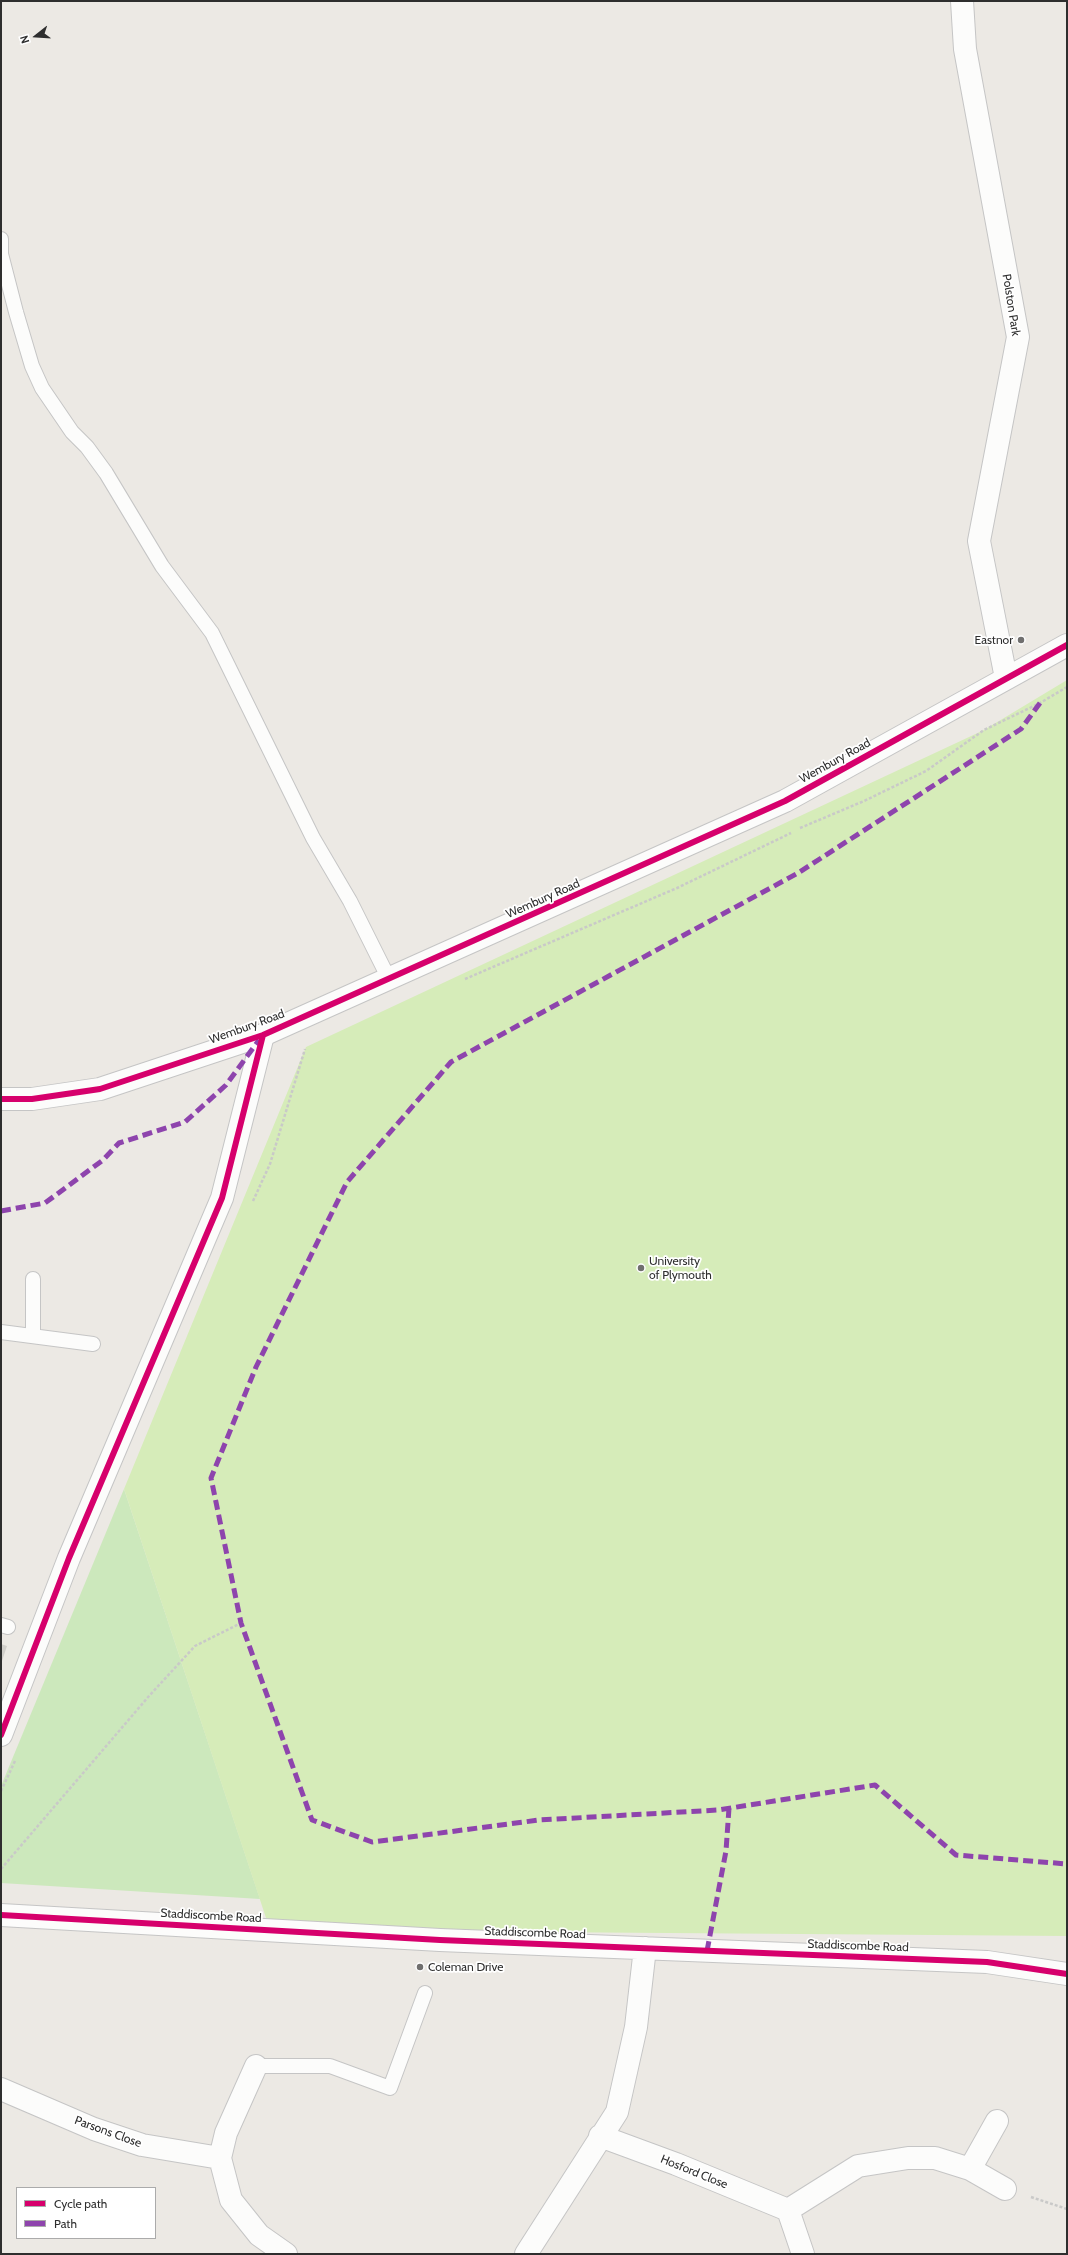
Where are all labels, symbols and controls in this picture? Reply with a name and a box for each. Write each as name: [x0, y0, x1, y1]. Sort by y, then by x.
north arrow: [16, 16, 56, 56]
text: N: [17, 34, 32, 45]
street label: Polston Park: [999, 273, 1023, 337]
place label: Eastnor: [974, 633, 1013, 647]
marker: Eastnor: [1016, 635, 1026, 645]
street label: Wembury Road: [797, 736, 873, 786]
street label: Wembury Road: [504, 876, 582, 922]
street label: Wembury Road: [207, 1007, 287, 1047]
place label: University of Plymouth: [649, 1254, 712, 1282]
marker: University of Plymouth: [636, 1263, 646, 1273]
street label: Staddiscombe Road: [160, 1906, 262, 1926]
street label: Staddiscombe Road: [484, 1924, 586, 1942]
street label: Staddiscombe Road: [807, 1937, 909, 1955]
place label: Coleman Drive: [428, 1960, 503, 1974]
marker: Coleman Drive: [415, 1962, 425, 1972]
street label: Parsons Close: [73, 2113, 143, 2151]
street label: Hosford Close: [658, 2152, 730, 2192]
legend: [16, 2187, 156, 2239]
text: Cycle path: [54, 2196, 107, 2211]
text: Path: [54, 2216, 77, 2231]

